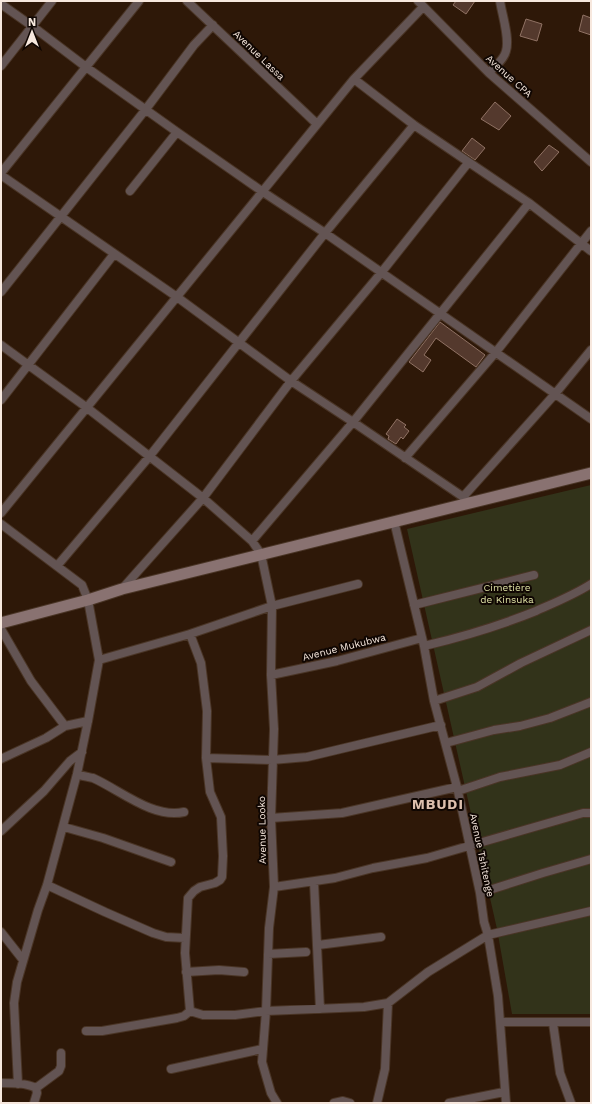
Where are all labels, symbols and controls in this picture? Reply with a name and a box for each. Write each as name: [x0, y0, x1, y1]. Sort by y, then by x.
north arrow: [12, 12, 52, 52]
text: N: [28, 16, 36, 29]
street label: Avenue Lassa: [231, 28, 287, 82]
street label: Avenue CPA: [484, 53, 534, 100]
park label: Cimetière de Kinsuka: [480, 582, 534, 605]
street label: Avenue Mukubwa: [301, 631, 387, 663]
street label: Avenue Looko: [256, 796, 268, 864]
district label: MBUDI: [412, 796, 464, 812]
street label: Avenue Tshitenge: [468, 812, 496, 898]

